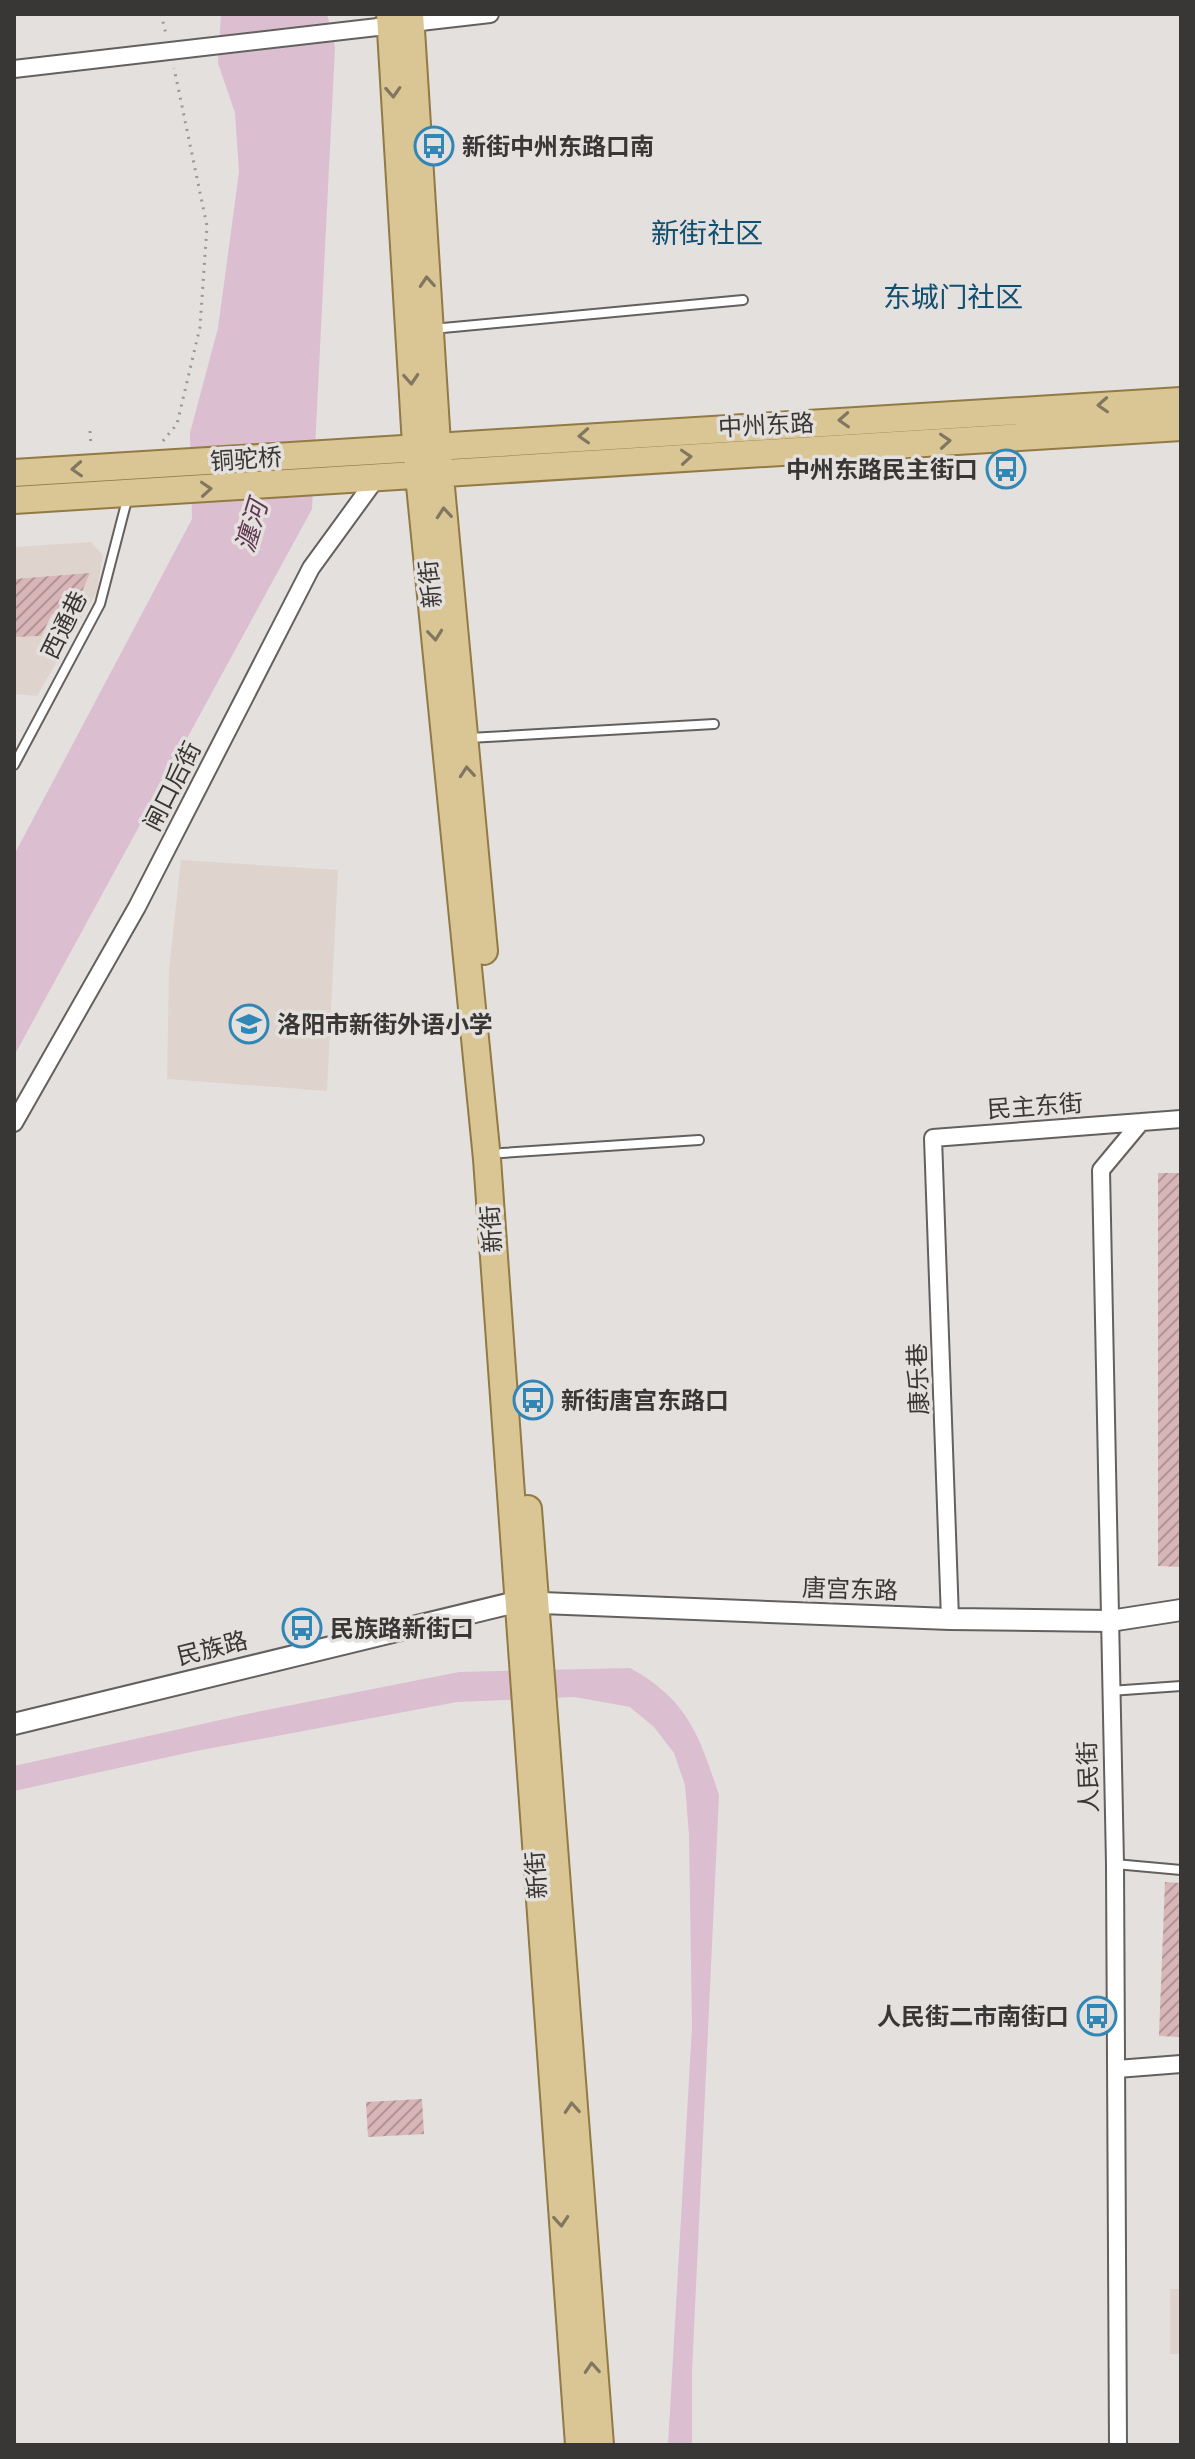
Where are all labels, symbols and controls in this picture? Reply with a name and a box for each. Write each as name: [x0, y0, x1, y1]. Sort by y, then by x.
one-way arrow: [385, 86, 402, 99]
bus stop icon: 新街中州东路口南: [413, 125, 455, 167]
place label: 新街中州东路口南: [462, 131, 654, 162]
district label: 新街社区: [651, 215, 763, 251]
one-way arrow: [419, 275, 436, 288]
district label: 东城门社区: [883, 279, 1023, 315]
one-way arrow: [402, 373, 419, 386]
one-way arrow: [1096, 396, 1109, 413]
street label: 中州东路: [717, 407, 815, 443]
one-way arrow: [837, 411, 850, 428]
one-way arrow: [577, 427, 590, 444]
one-way arrow: [939, 433, 952, 450]
street label: 铜驼桥: [209, 441, 283, 477]
bus stop icon: 中州东路民主街口: [985, 448, 1027, 490]
one-way arrow: [680, 449, 693, 466]
place label: 中州东路民主街口: [786, 454, 978, 485]
one-way arrow: [70, 461, 83, 478]
one-way arrow: [200, 481, 213, 498]
water label: 瀍河: [228, 492, 276, 556]
one-way arrow: [436, 506, 453, 519]
street label: 新街: [412, 559, 448, 609]
street label: 西通巷: [34, 586, 94, 664]
one-way arrow: [426, 629, 443, 642]
street label: 闸口后街: [136, 736, 208, 836]
one-way arrow: [459, 765, 476, 778]
school or university icon: 洛阳市新街外语小学: [228, 1003, 270, 1045]
place label: 洛阳市新街外语小学: [277, 1009, 493, 1040]
street label: 民主东街: [986, 1087, 1084, 1125]
street label: 新街: [474, 1204, 508, 1254]
street label: 康乐巷: [901, 1342, 935, 1416]
bus stop icon: 新街唐宫东路口: [512, 1379, 554, 1421]
place label: 新街唐宫东路口: [561, 1385, 729, 1416]
street label: 唐宫东路: [801, 1572, 899, 1606]
bus stop icon: 民族路新街口: [281, 1607, 323, 1649]
place label: 民族路新街口: [330, 1613, 474, 1644]
street label: 民族路: [173, 1624, 251, 1672]
street label: 人民街: [1071, 1740, 1105, 1814]
street label: 新街: [519, 1850, 553, 1900]
bus stop icon: 人民街二市南街口: [1076, 1995, 1118, 2037]
place label: 人民街二市南街口: [877, 2001, 1069, 2032]
one-way arrow: [564, 2101, 581, 2114]
one-way arrow: [552, 2215, 569, 2228]
one-way arrow: [583, 2361, 600, 2374]

